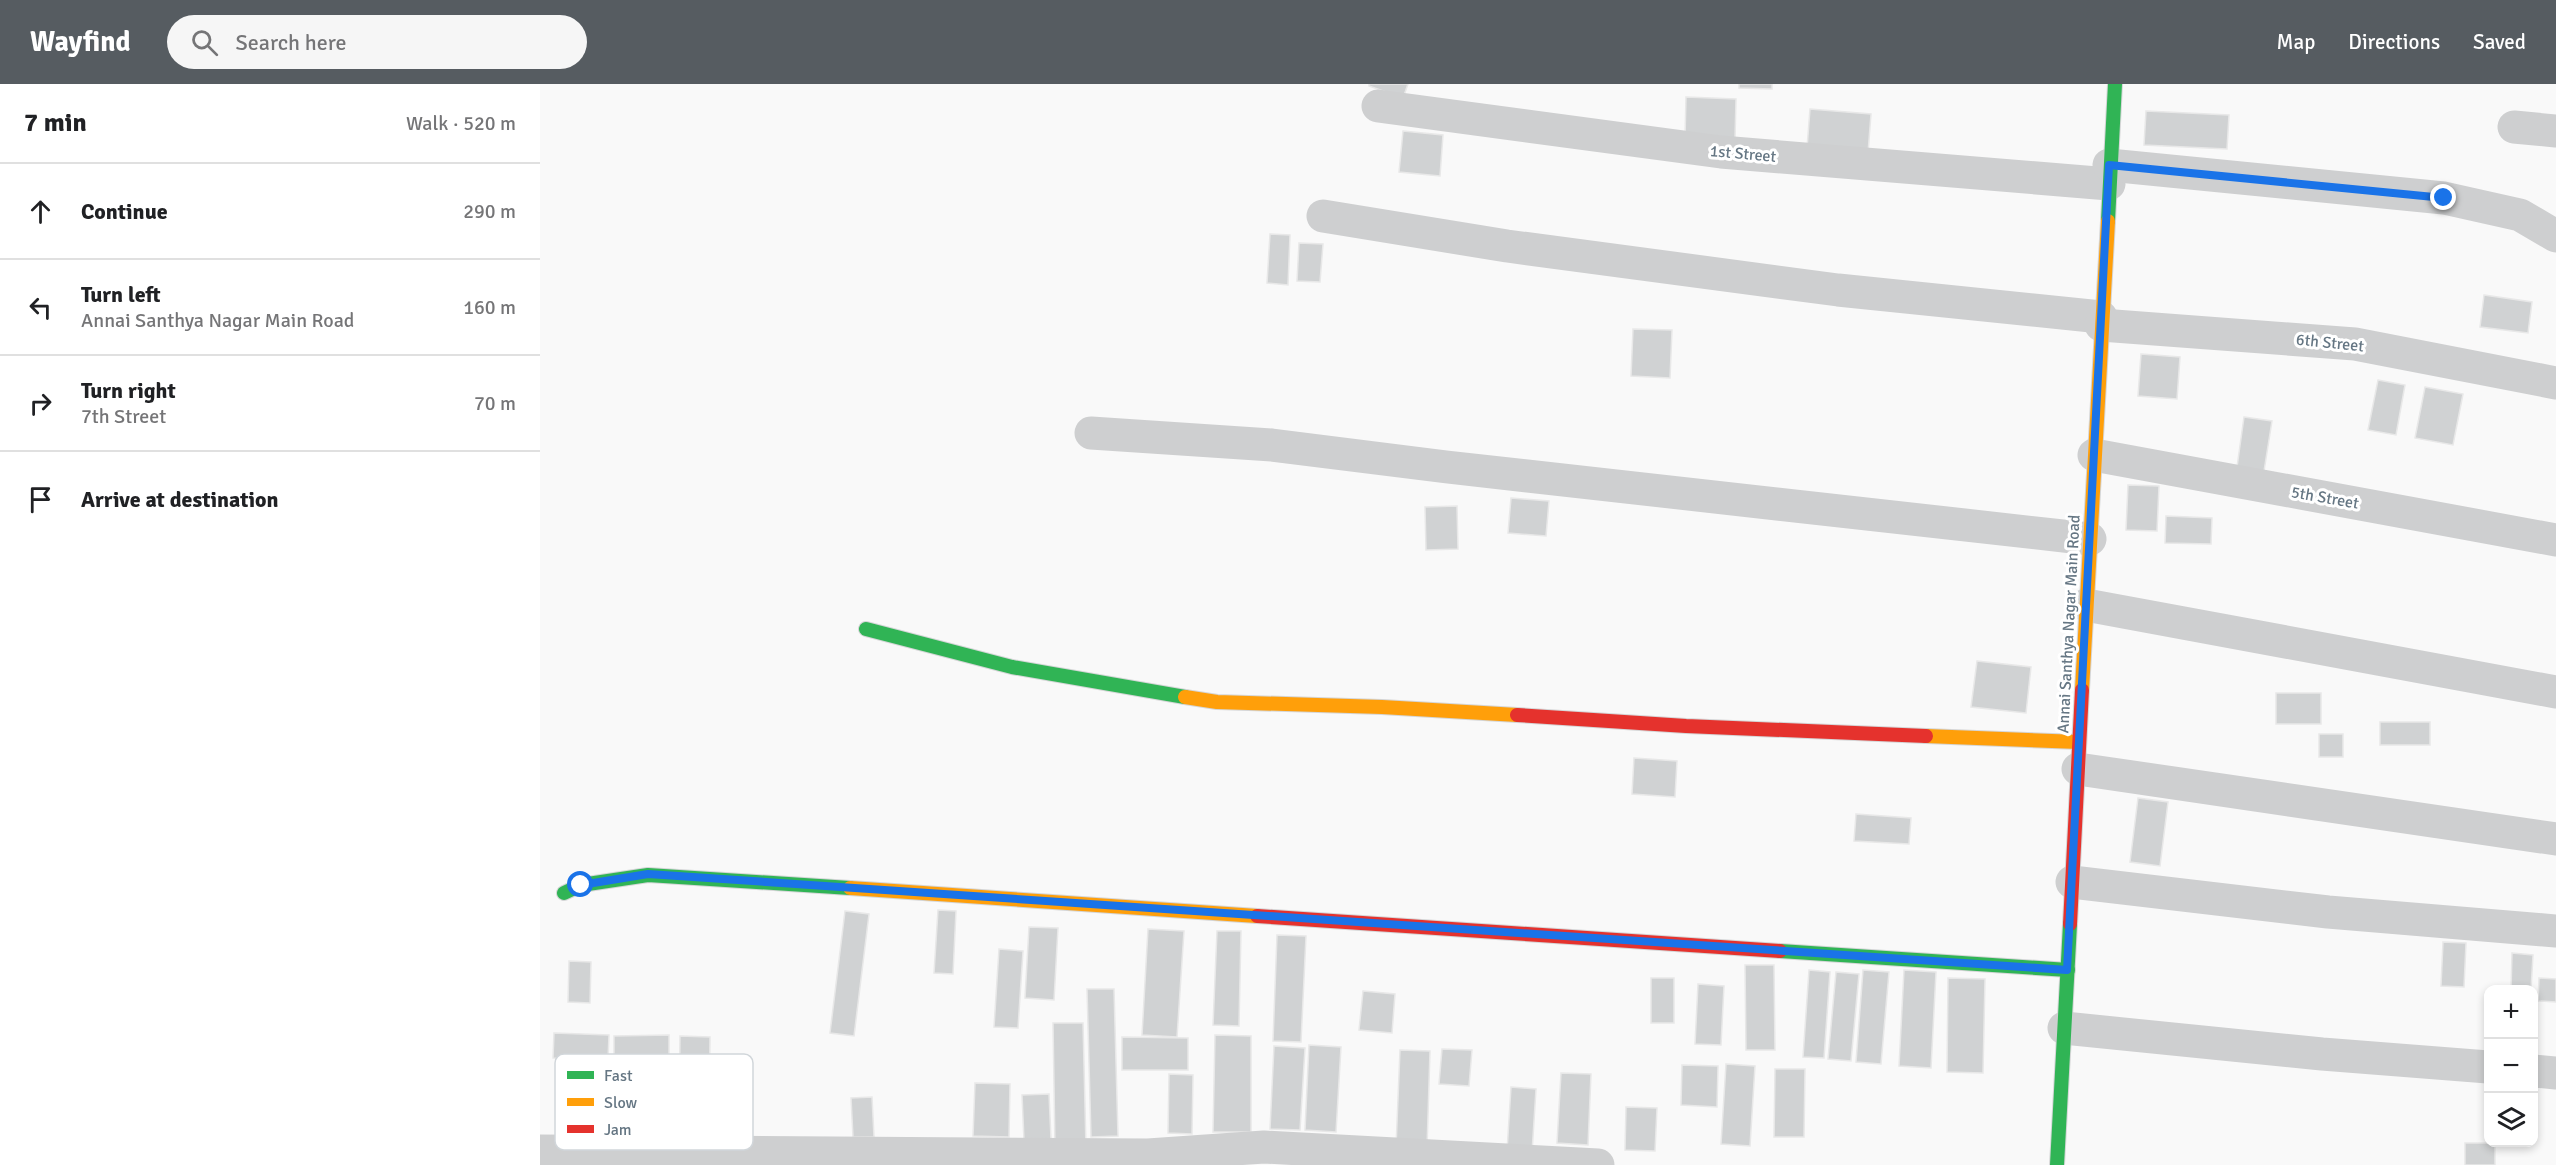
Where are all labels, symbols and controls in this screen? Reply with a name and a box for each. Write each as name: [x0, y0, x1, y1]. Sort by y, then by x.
search box: [167, 15, 587, 69]
text: Wayfind: [30, 25, 131, 59]
icon: search: [188, 26, 221, 59]
text: Search here: [236, 29, 347, 56]
text: Map: [2277, 29, 2315, 55]
text: Directions: [2348, 29, 2440, 55]
text: Saved: [2473, 29, 2526, 55]
text: 7 min: [24, 107, 87, 139]
text: Walk · 520 m: [406, 111, 516, 136]
street label: 1st Street: [1709, 141, 1777, 167]
route end: [2430, 184, 2456, 210]
icon: ahead: [24, 195, 57, 228]
text: Continue: [81, 198, 168, 225]
text: 290 m: [463, 199, 516, 224]
text: Turn left: [81, 281, 161, 308]
icon: left: [24, 291, 57, 324]
text: 160 m: [463, 295, 516, 320]
text: Annai Santhya Nagar Main Road: [81, 308, 354, 333]
street label: 6th Street: [2295, 329, 2365, 357]
text: Turn right: [81, 377, 176, 404]
icon: right: [24, 387, 57, 420]
text: 70 m: [474, 391, 516, 416]
text: 7th Street: [81, 404, 166, 429]
street label: 5th Street: [2290, 482, 2361, 514]
icon: arrive: [24, 483, 57, 516]
text: Arrive at destination: [81, 486, 278, 513]
street label: Annai Santhya Nagar Main Road: [2053, 514, 2085, 734]
route start: [567, 871, 593, 897]
map controls: [2484, 985, 2538, 1147]
button: +: [2484, 985, 2538, 1039]
button: −: [2484, 1039, 2538, 1093]
legend: [555, 1054, 753, 1150]
text: Fast: [604, 1066, 633, 1086]
text: Slow: [604, 1093, 638, 1113]
button: layers: [2484, 1093, 2538, 1147]
text: Jam: [604, 1120, 632, 1140]

